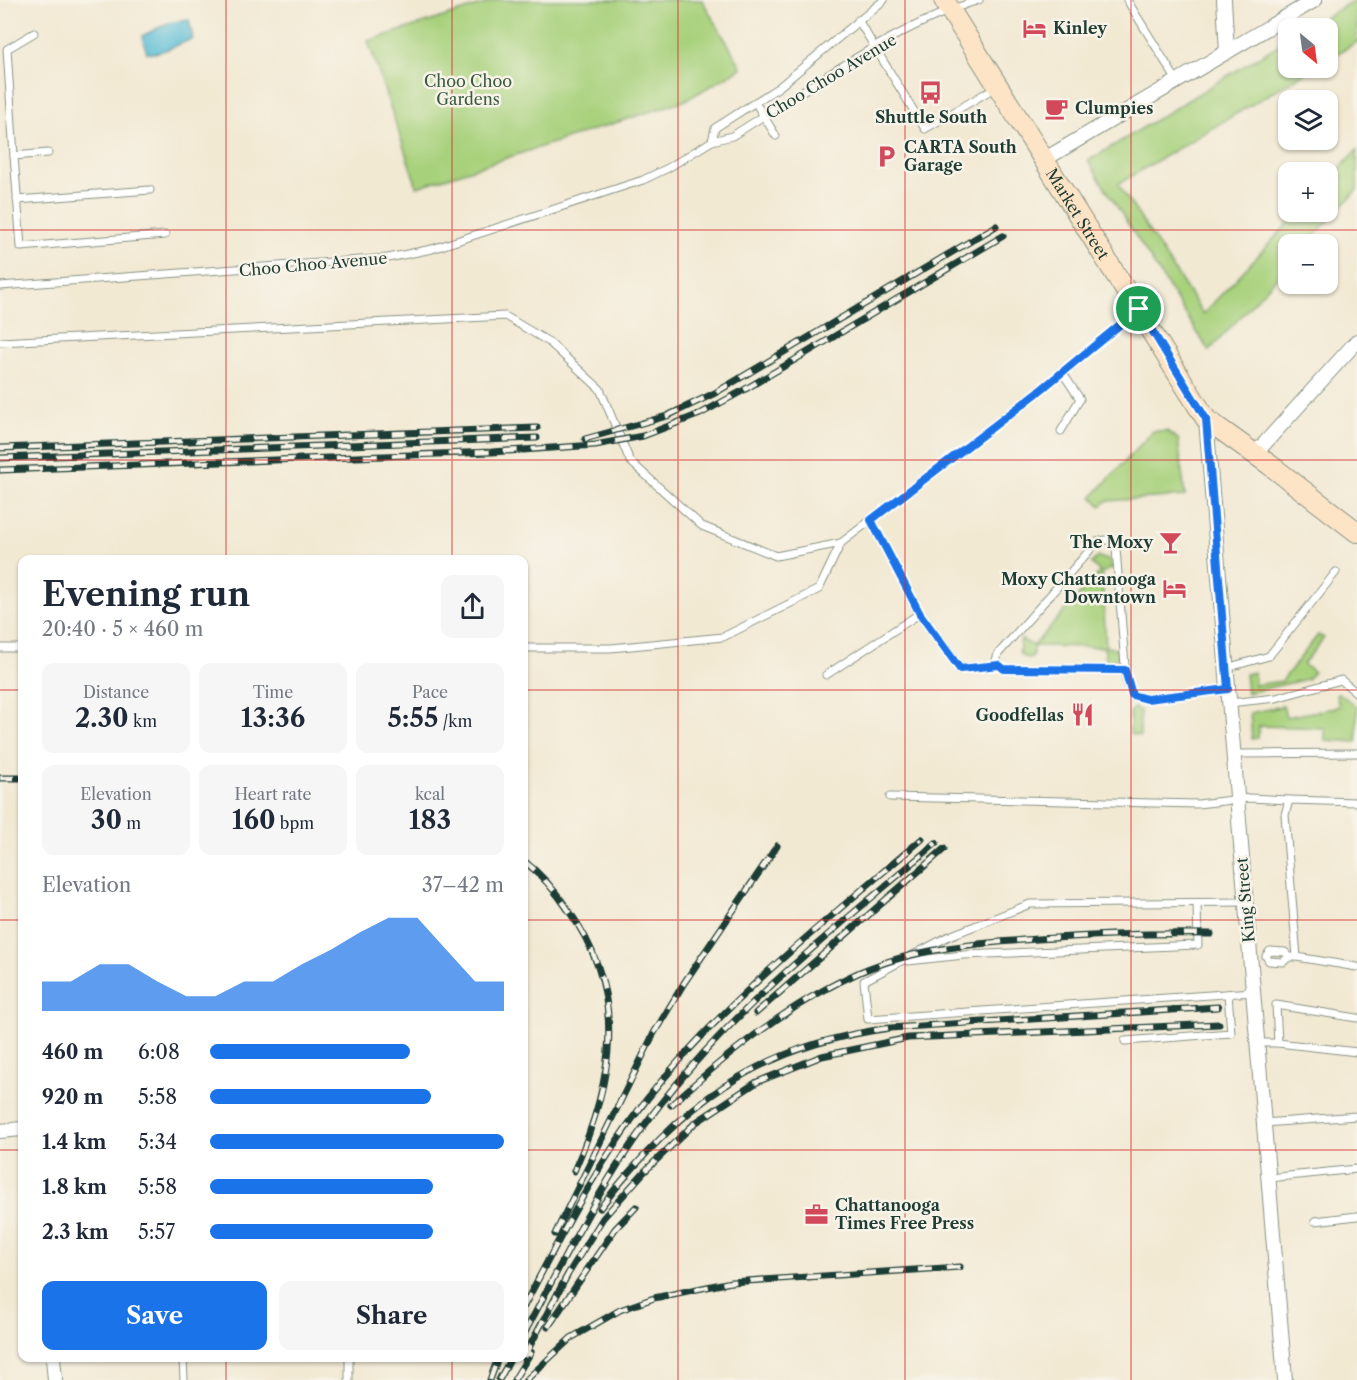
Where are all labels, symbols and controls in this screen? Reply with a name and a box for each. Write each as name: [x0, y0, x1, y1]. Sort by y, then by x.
hotel icon: Kinley: [1022, 15, 1048, 41]
place label: Kinley: [1053, 18, 1108, 38]
north arrow: [1278, 18, 1338, 78]
map controls: [1278, 18, 1338, 294]
street label: Choo Choo Avenue: [762, 29, 900, 123]
park label: Choo Choo Gardens: [424, 71, 512, 109]
bus stop icon: Shuttle South: [918, 79, 944, 105]
button: layers: [1278, 90, 1338, 150]
cafe icon: Clumpies: [1044, 95, 1070, 121]
place label: Clumpies: [1075, 98, 1153, 118]
place label: Shuttle South: [875, 107, 987, 127]
place label: CARTA South Garage: [904, 137, 1017, 175]
parking icon: CARTA South Garage: [873, 143, 899, 169]
button: +: [1278, 162, 1338, 222]
street label: Market Street: [1042, 164, 1114, 263]
button: −: [1278, 234, 1338, 294]
street label: Choo Choo Avenue: [238, 248, 388, 280]
pin: [1113, 283, 1164, 334]
icon: arrive: [1122, 292, 1155, 325]
bar icon: The Moxy: [1158, 529, 1184, 555]
place label: The Moxy: [1070, 532, 1154, 552]
place label: Moxy Chattanooga Downtown: [1001, 569, 1157, 607]
text: Evening run: [42, 574, 250, 615]
button: share: [441, 575, 504, 638]
hotel icon: Moxy Chattanooga Downtown: [1161, 575, 1187, 601]
text: 20:40 · 5 × 460 m: [42, 617, 203, 641]
text: Distance: [83, 682, 149, 702]
text: Time: [253, 682, 293, 702]
text: Pace: [412, 682, 448, 702]
text: 2.30: [75, 702, 129, 734]
text: 13:36: [241, 702, 305, 734]
text: 5:55: [388, 702, 438, 734]
restaurant icon: Goodfellas: [1069, 702, 1095, 728]
place label: Goodfellas: [975, 705, 1064, 725]
text: km: [129, 711, 157, 731]
text: /km: [438, 711, 472, 731]
text: Elevation: [80, 784, 152, 804]
text: Heart rate: [234, 784, 312, 804]
text: kcal: [415, 784, 445, 804]
text: 30: [91, 804, 122, 836]
text: 160: [232, 804, 276, 836]
text: 183: [409, 804, 451, 836]
text: m: [122, 813, 141, 833]
text: bpm: [276, 813, 314, 833]
street label: King Street: [1231, 856, 1259, 943]
text: Elevation: [42, 873, 131, 897]
text: 37–42 m: [422, 873, 504, 897]
text: 460 m: [42, 1040, 104, 1064]
text: 6:08: [138, 1040, 180, 1064]
text: 920 m: [42, 1085, 103, 1109]
text: 5:58: [138, 1085, 177, 1109]
text: 1.4 km: [42, 1130, 107, 1154]
text: 5:34: [138, 1130, 177, 1154]
text: 1.8 km: [42, 1175, 107, 1199]
text: 5:58: [138, 1175, 177, 1199]
place label: Chattanooga Times Free Press: [835, 1195, 974, 1233]
office icon: Chattanooga Times Free Press: [804, 1201, 830, 1227]
text: 2.3 km: [42, 1220, 109, 1244]
text: 5:57: [138, 1220, 175, 1244]
button: Save: [42, 1281, 267, 1350]
button: Share: [279, 1281, 504, 1350]

